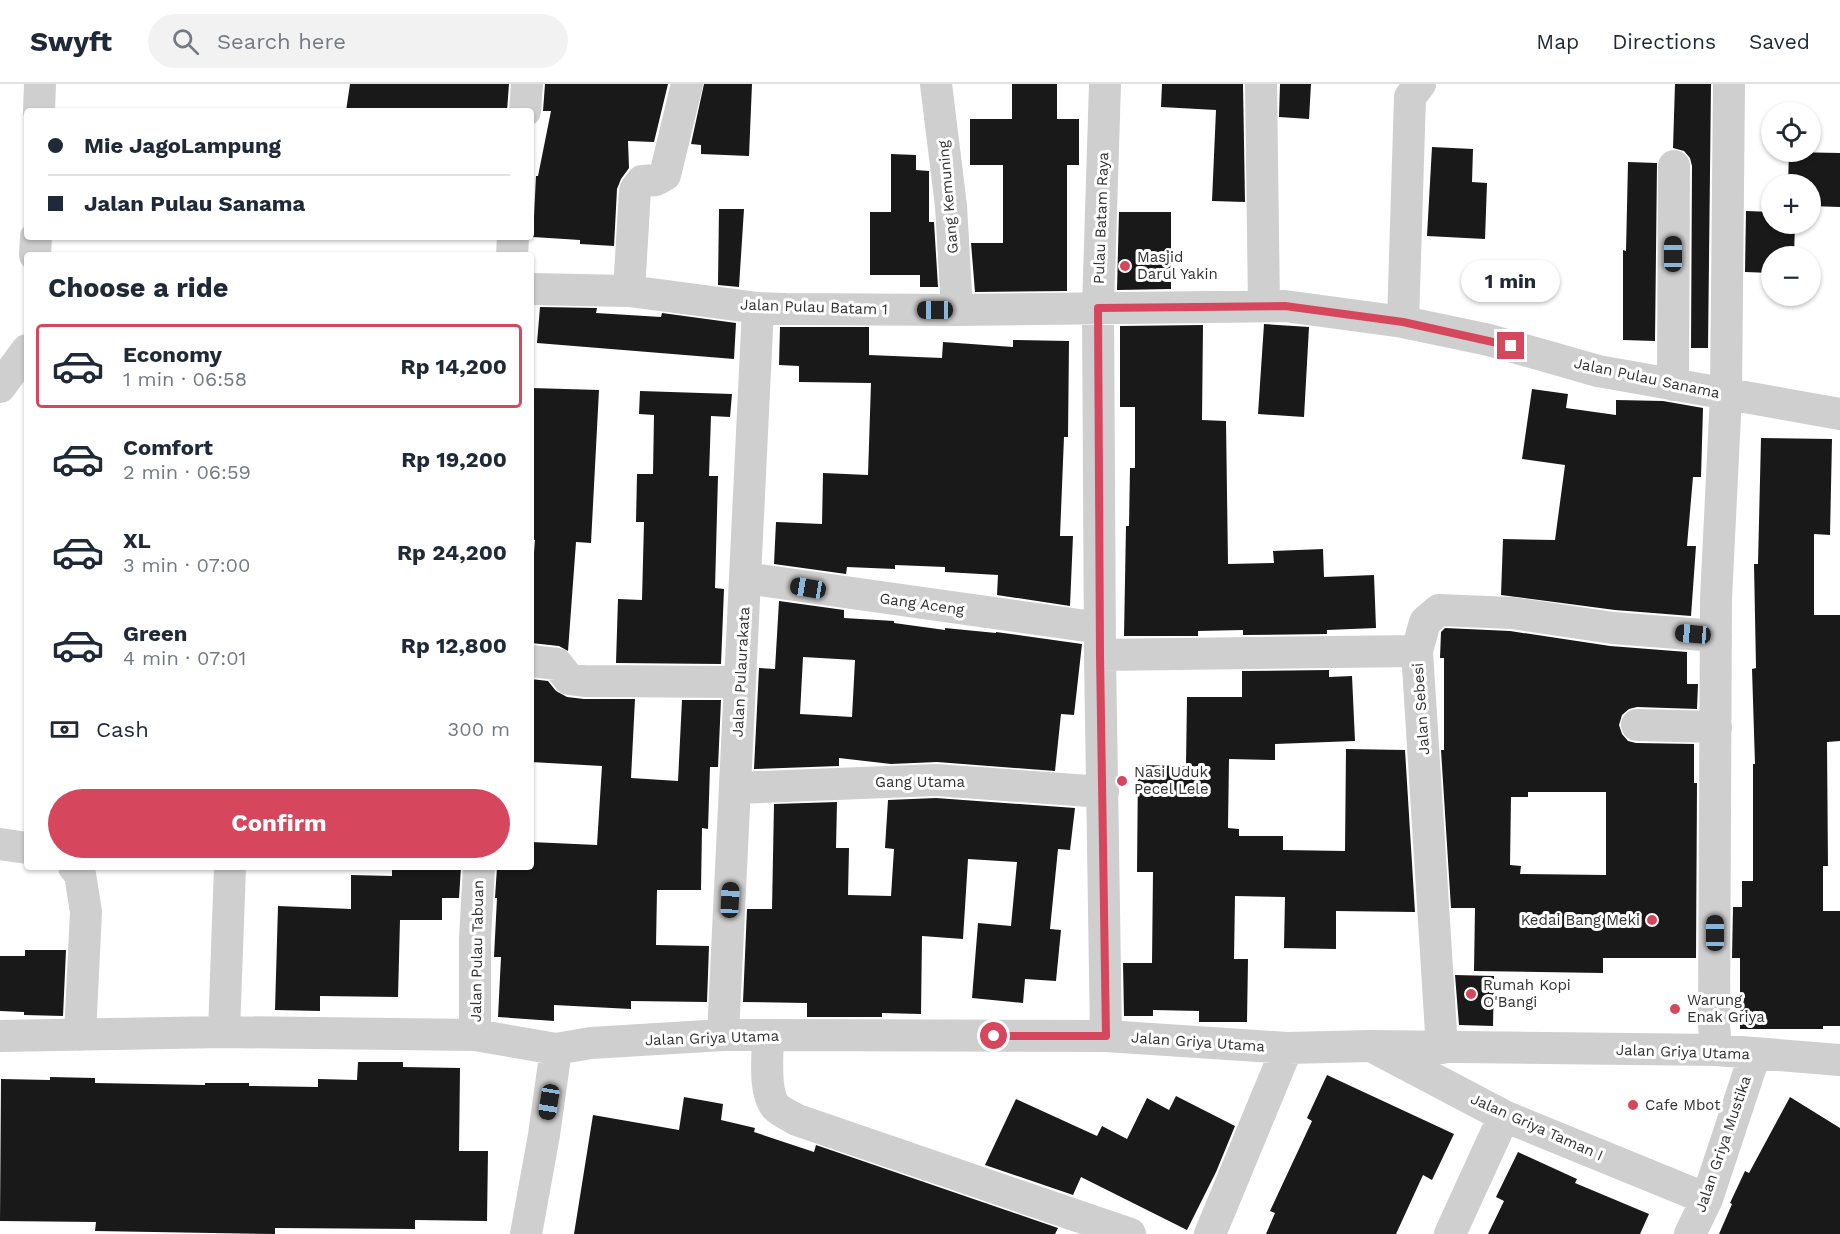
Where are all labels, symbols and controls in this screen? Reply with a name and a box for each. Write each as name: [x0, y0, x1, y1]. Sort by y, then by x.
search box: [148, 14, 568, 68]
text: Swyft: [30, 25, 112, 58]
icon: search: [169, 25, 202, 58]
text: Search here: [217, 29, 346, 54]
text: Map: [1536, 29, 1579, 54]
text: Directions: [1612, 29, 1716, 54]
text: Saved: [1749, 29, 1810, 54]
map controls: [1761, 102, 1821, 306]
button: locate: [1761, 102, 1821, 162]
text: Mie JagoLampung: [84, 133, 281, 158]
street label: Gang Kemuning: [934, 140, 962, 254]
street label: Pulau Batam Raya: [1090, 151, 1112, 284]
button: +: [1761, 174, 1821, 234]
text: Jalan Pulau Sanama: [84, 191, 305, 216]
car: [1664, 236, 1682, 272]
button: −: [1761, 246, 1821, 306]
place label: Masjid Darul Yakin: [1137, 248, 1218, 283]
marker: Masjid Darul Yakin: [1118, 259, 1132, 273]
callout: 1 min: [1462, 259, 1561, 301]
text: 1 min: [1485, 269, 1536, 293]
text: Choose a ride: [48, 272, 228, 304]
street label: Jalan Pulau Batam 1: [740, 295, 888, 319]
car: [917, 301, 953, 319]
route end: [1497, 332, 1524, 359]
icon: car: [51, 339, 105, 393]
text: Economy: [123, 342, 222, 367]
text: Rp 14,200: [401, 354, 507, 379]
street label: Jalan Pulau Sanama: [1572, 354, 1722, 402]
text: 1 min · 06:58: [123, 367, 247, 391]
icon: car: [51, 432, 105, 486]
text: Comfort: [123, 435, 213, 460]
text: Rp 19,200: [401, 447, 507, 472]
text: 2 min · 06:59: [123, 460, 251, 484]
icon: car: [51, 525, 105, 579]
text: XL: [123, 528, 151, 553]
text: Rp 24,200: [397, 540, 507, 565]
text: 3 min · 07:00: [123, 553, 250, 577]
car: [789, 576, 827, 600]
street label: Gang Aceng: [879, 589, 965, 619]
street label: Jalan Pulaurakata: [729, 606, 753, 738]
icon: car: [51, 618, 105, 672]
text: Green: [123, 621, 187, 646]
car: [1674, 623, 1712, 645]
text: Rp 12,800: [401, 633, 507, 658]
text: 4 min · 07:01: [123, 646, 246, 670]
street label: Jalan Sebesi: [1409, 662, 1433, 756]
icon: cash: [48, 713, 81, 746]
text: Cash: [96, 717, 149, 742]
text: 300 m: [448, 717, 510, 741]
place label: Nasi Uduk Pecel Lele: [1134, 763, 1209, 798]
street label: Gang Utama: [875, 773, 965, 791]
marker: Nasi Uduk Pecel Lele: [1115, 774, 1129, 788]
button: Confirm: [48, 789, 510, 858]
street label: Jalan Pulau Tabuan: [467, 880, 487, 1022]
car: [720, 882, 740, 918]
place label: Kedai Bang Meki: [1521, 911, 1640, 929]
marker: Kedai Bang Meki: [1645, 913, 1659, 927]
car: [1706, 915, 1724, 951]
place label: Rumah Kopi O'Bangi: [1483, 976, 1571, 1011]
marker: Rumah Kopi O'Bangi: [1464, 987, 1478, 1001]
place label: Warung Enak Griya: [1687, 991, 1765, 1026]
marker: Warung Enak Griya: [1668, 1002, 1682, 1016]
route start: [980, 1022, 1007, 1049]
street label: Jalan Griya Utama: [645, 1027, 780, 1049]
street label: Jalan Griya Utama: [1130, 1028, 1266, 1056]
street label: Jalan Griya Utama: [1616, 1041, 1751, 1063]
street label: Jalan Griya Mustika: [1691, 1073, 1755, 1215]
car: [537, 1083, 561, 1121]
street label: Jalan Griya Taman I: [1468, 1090, 1606, 1164]
place label: Cafe Mbot: [1645, 1096, 1721, 1114]
marker: Cafe Mbot: [1626, 1098, 1640, 1112]

